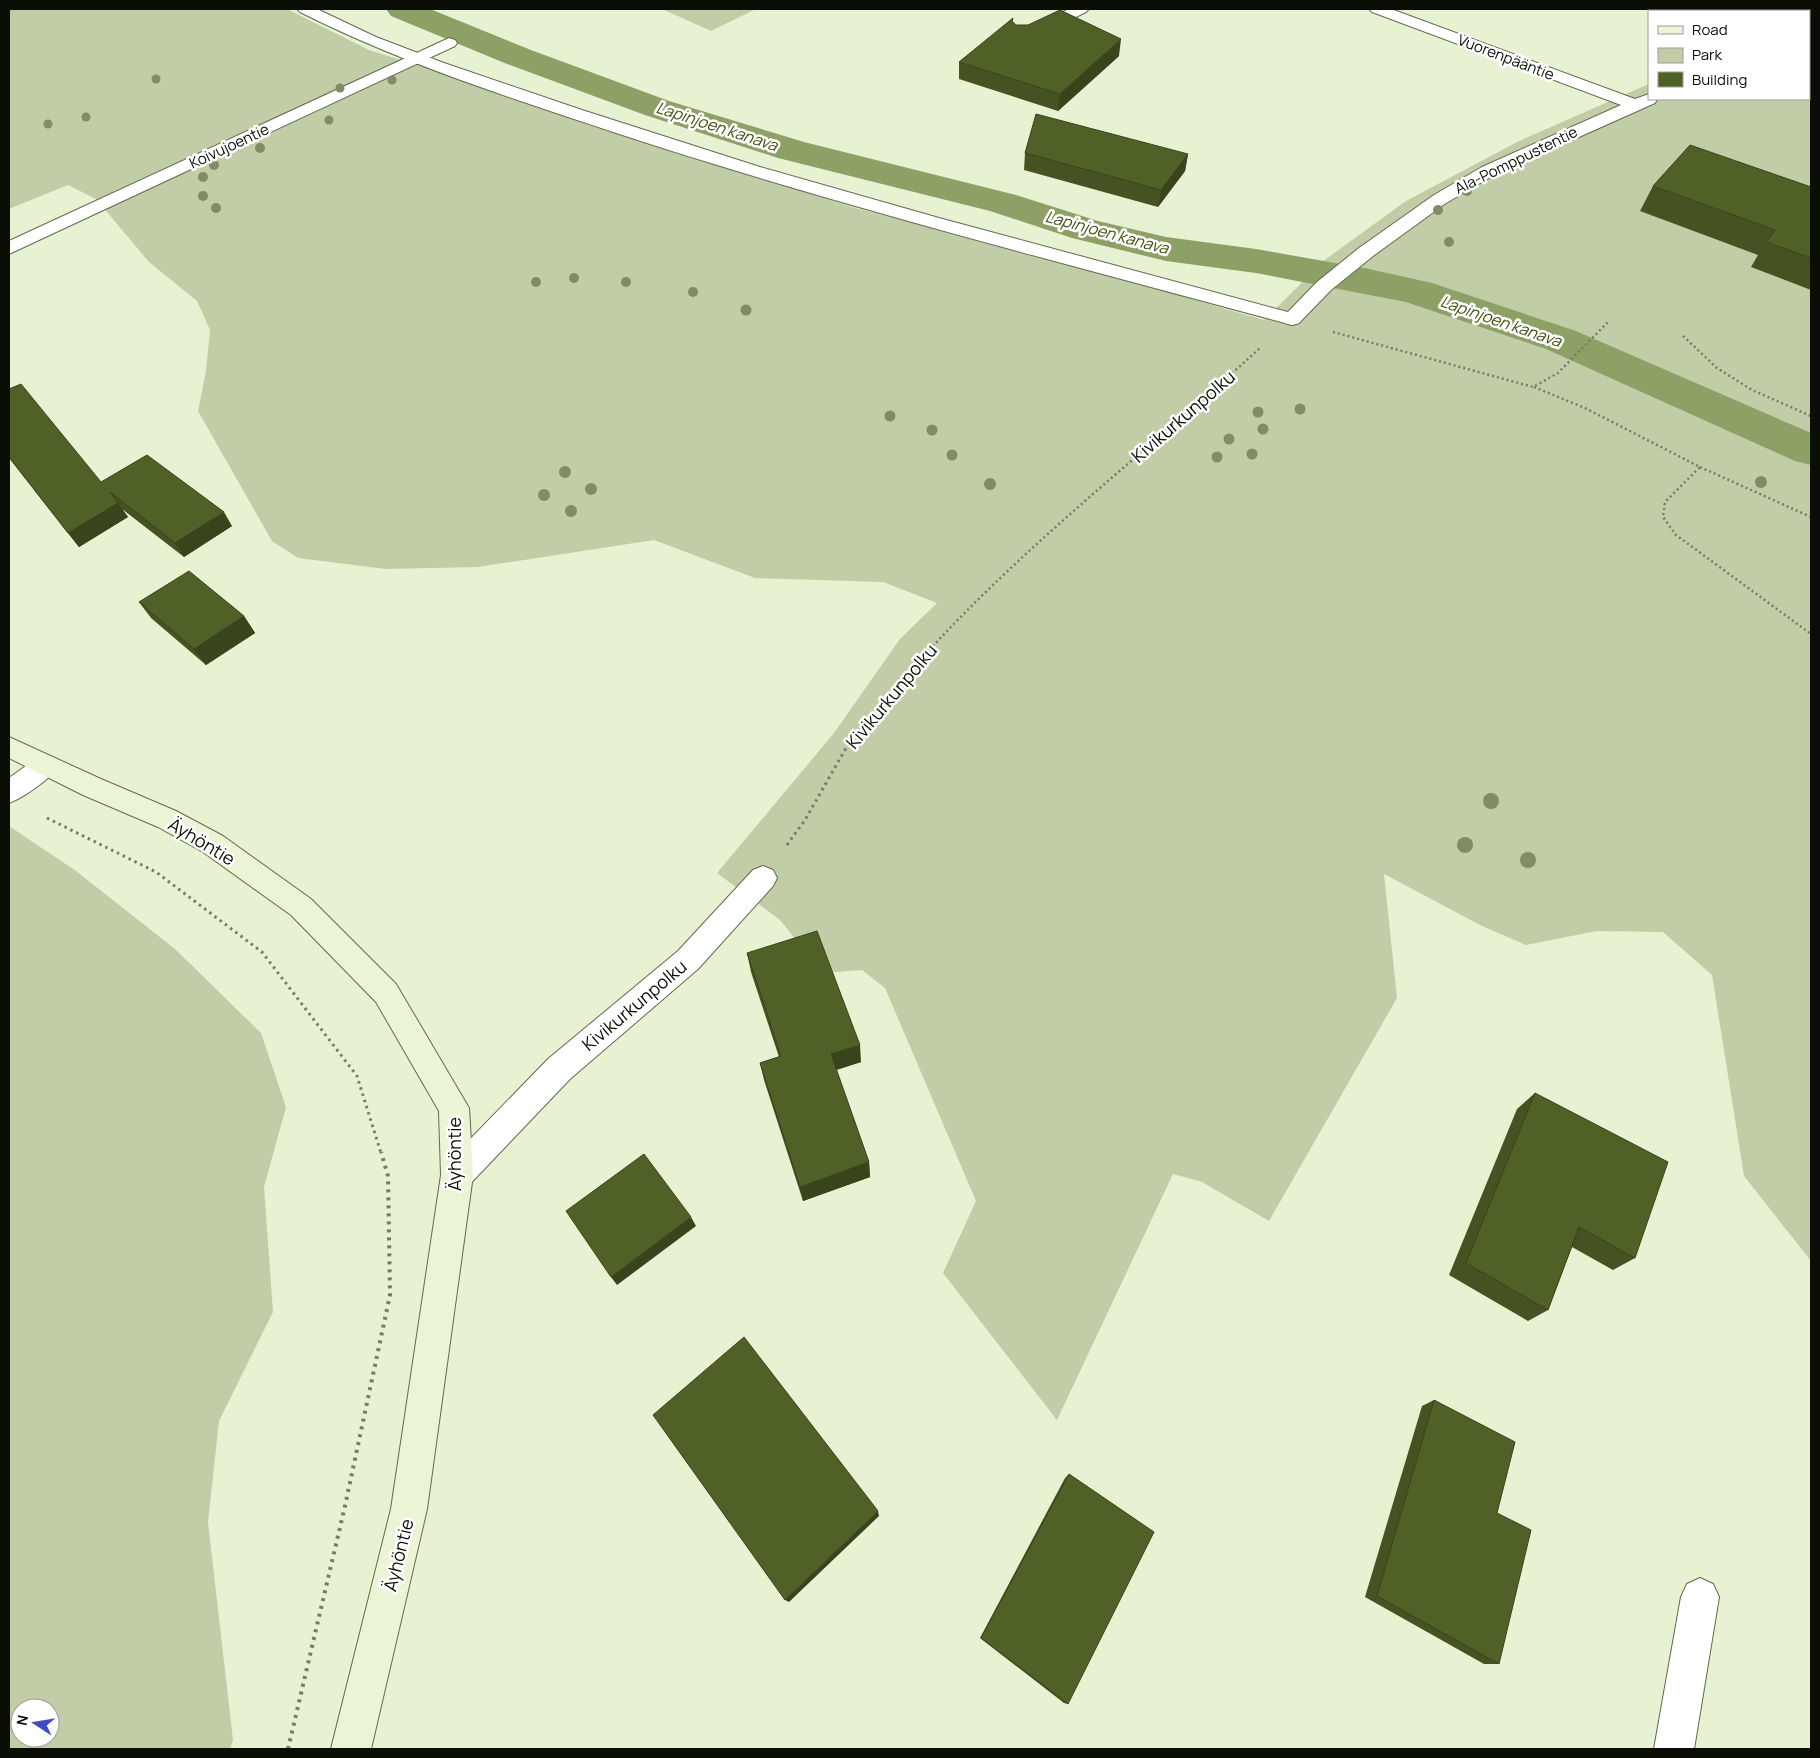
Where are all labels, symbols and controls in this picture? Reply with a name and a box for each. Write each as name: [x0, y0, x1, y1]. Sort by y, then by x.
legend: [1648, 10, 1810, 100]
text: Road: [1692, 19, 1728, 40]
street label: Vuorenpääntie: [1455, 29, 1558, 85]
text: Park: [1692, 44, 1722, 65]
text: Building: [1692, 69, 1747, 90]
water label: Lapinjoen kanava: [653, 96, 782, 156]
street label: Koivujoentie: [186, 118, 272, 174]
street label: Ala-Pomppustentie: [1451, 121, 1581, 199]
water label: Lapinjoen kanava: [1043, 205, 1172, 259]
water label: Lapinjoen kanava: [1438, 290, 1565, 352]
street label: Kivikurkunpolku: [1126, 364, 1240, 468]
street label: Kivikurkunpolku: [840, 639, 942, 753]
street label: Äyhöntie: [164, 812, 240, 870]
street label: Kivikurkunpolku: [577, 954, 691, 1056]
street label: Äyhöntie: [442, 1117, 466, 1191]
street label: Äyhöntie: [377, 1516, 419, 1594]
north arrow: [10, 1698, 60, 1748]
text: N: [11, 1713, 32, 1727]

